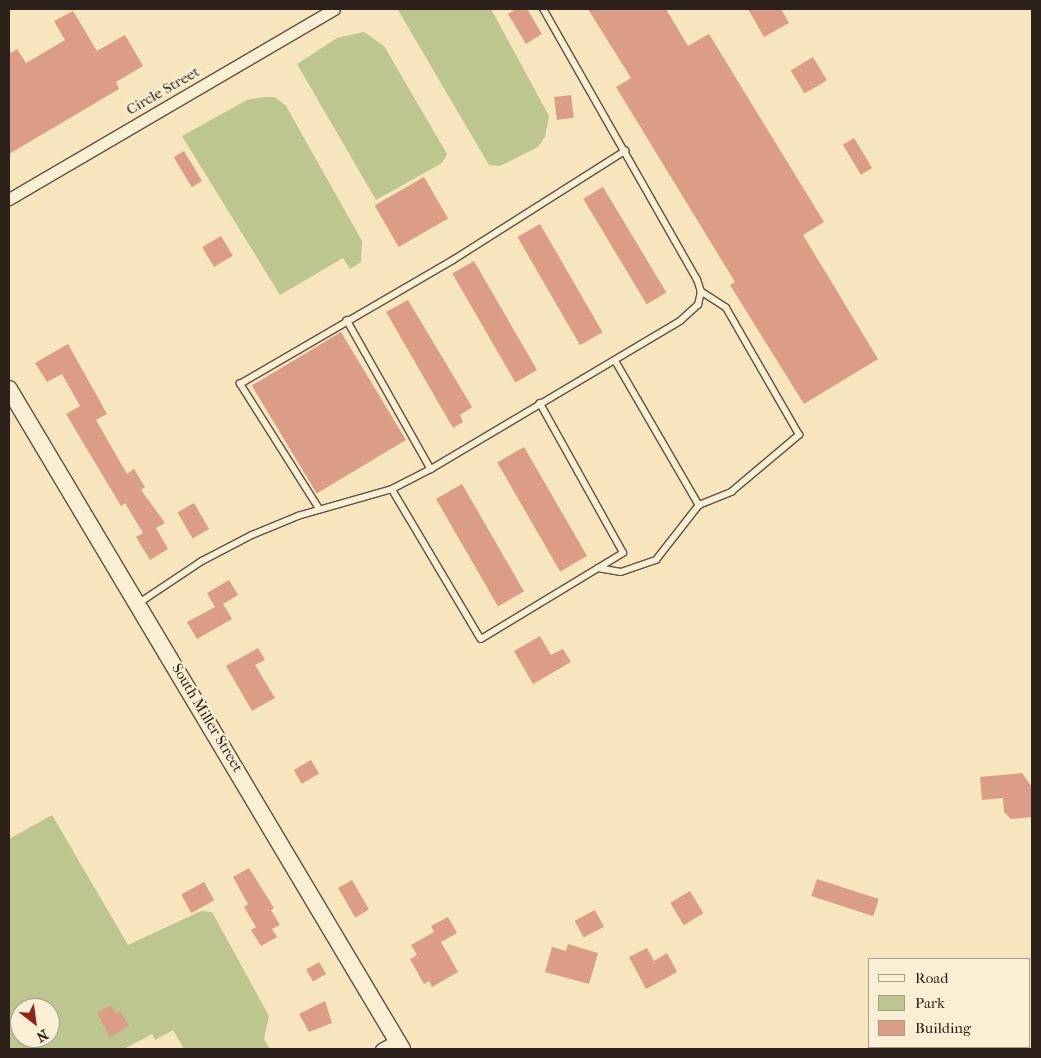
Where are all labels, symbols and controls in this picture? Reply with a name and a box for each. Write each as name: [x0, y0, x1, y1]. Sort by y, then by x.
street label: Circle Street: [123, 63, 203, 119]
street label: South Miller Street: [167, 660, 247, 776]
legend: [868, 958, 1031, 1048]
text: Road: [915, 969, 948, 987]
text: Park: [915, 994, 945, 1012]
north arrow: [10, 998, 60, 1048]
text: Building: [915, 1019, 971, 1037]
text: N: [33, 1026, 51, 1046]

